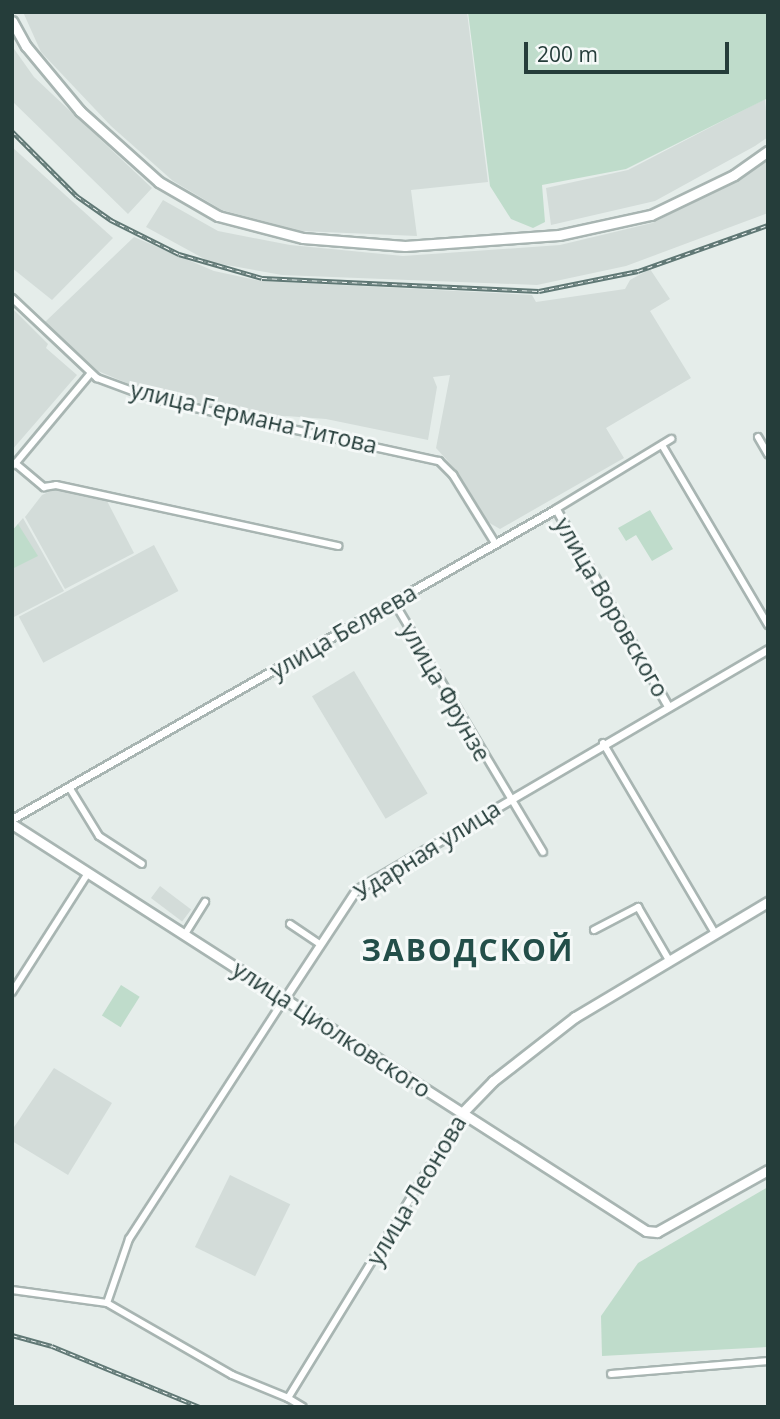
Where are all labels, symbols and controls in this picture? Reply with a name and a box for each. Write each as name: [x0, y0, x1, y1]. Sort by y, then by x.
scale bar: [528, 28, 733, 72]
text: 200 m: [537, 40, 598, 68]
street label: улица Германа Титова: [128, 375, 380, 459]
street label: улица Воровского: [549, 512, 675, 702]
street label: улица Беляева: [265, 578, 421, 684]
street label: улица Фрунзе: [395, 618, 497, 766]
street label: Ударная улица: [349, 794, 505, 906]
district label: ЗАВОДСКОЙ: [363, 932, 573, 968]
street label: улица Циолковского: [228, 955, 436, 1103]
street label: улица Леонова: [360, 1110, 472, 1270]

